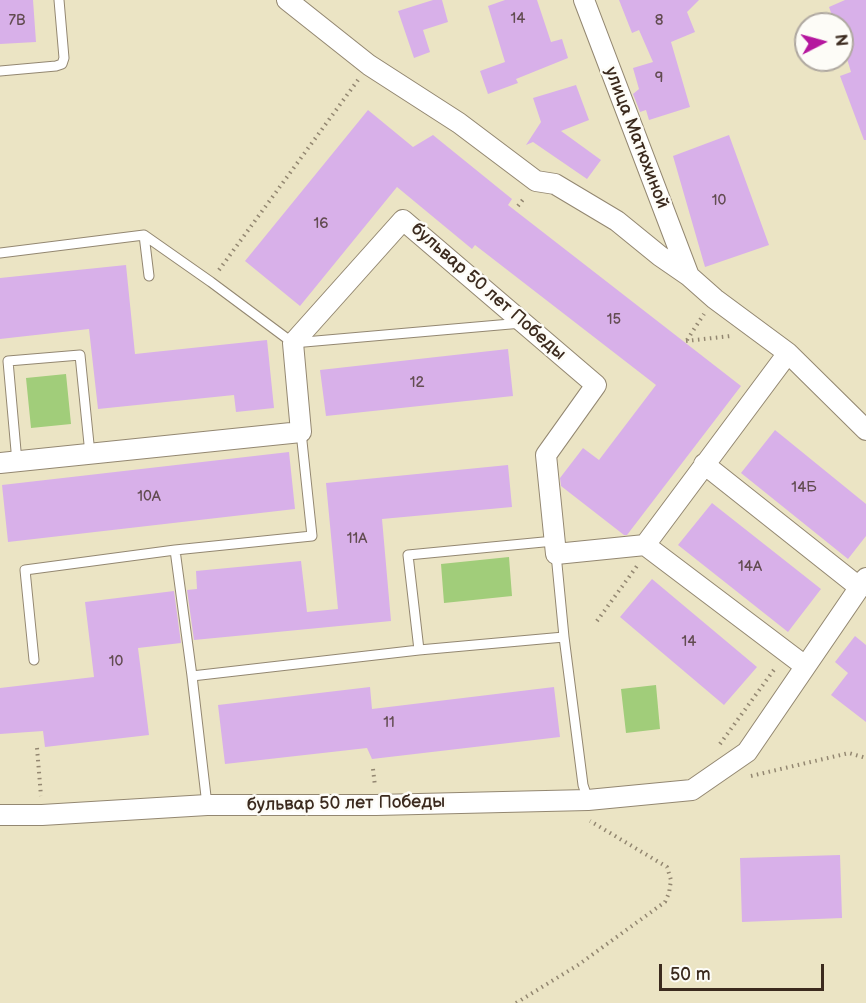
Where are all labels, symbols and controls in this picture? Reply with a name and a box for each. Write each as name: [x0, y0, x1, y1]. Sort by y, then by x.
house number: 14: [511, 10, 525, 28]
house number: 7В: [9, 12, 25, 30]
house number: 8: [655, 12, 663, 30]
north arrow: [794, 12, 854, 72]
text: N: [830, 33, 850, 47]
street label: улица Матюхиной: [599, 64, 673, 212]
house number: 9: [655, 69, 663, 87]
house number: 10: [712, 192, 726, 210]
house number: 16: [314, 215, 328, 233]
street label: бульвар 50 лет Победы: [406, 219, 570, 365]
house number: 15: [607, 311, 621, 329]
house number: 12: [410, 374, 424, 392]
house number: 14Б: [791, 479, 817, 497]
house number: 10А: [137, 488, 161, 506]
house number: 11А: [347, 530, 367, 548]
house number: 14А: [738, 558, 762, 576]
house number: 14: [682, 633, 696, 651]
house number: 10: [109, 653, 123, 671]
house number: 11: [383, 714, 395, 732]
street label: бульвар 50 лет Победы: [247, 791, 445, 817]
scale bar: [662, 952, 827, 990]
text: 50 m: [670, 964, 711, 985]

